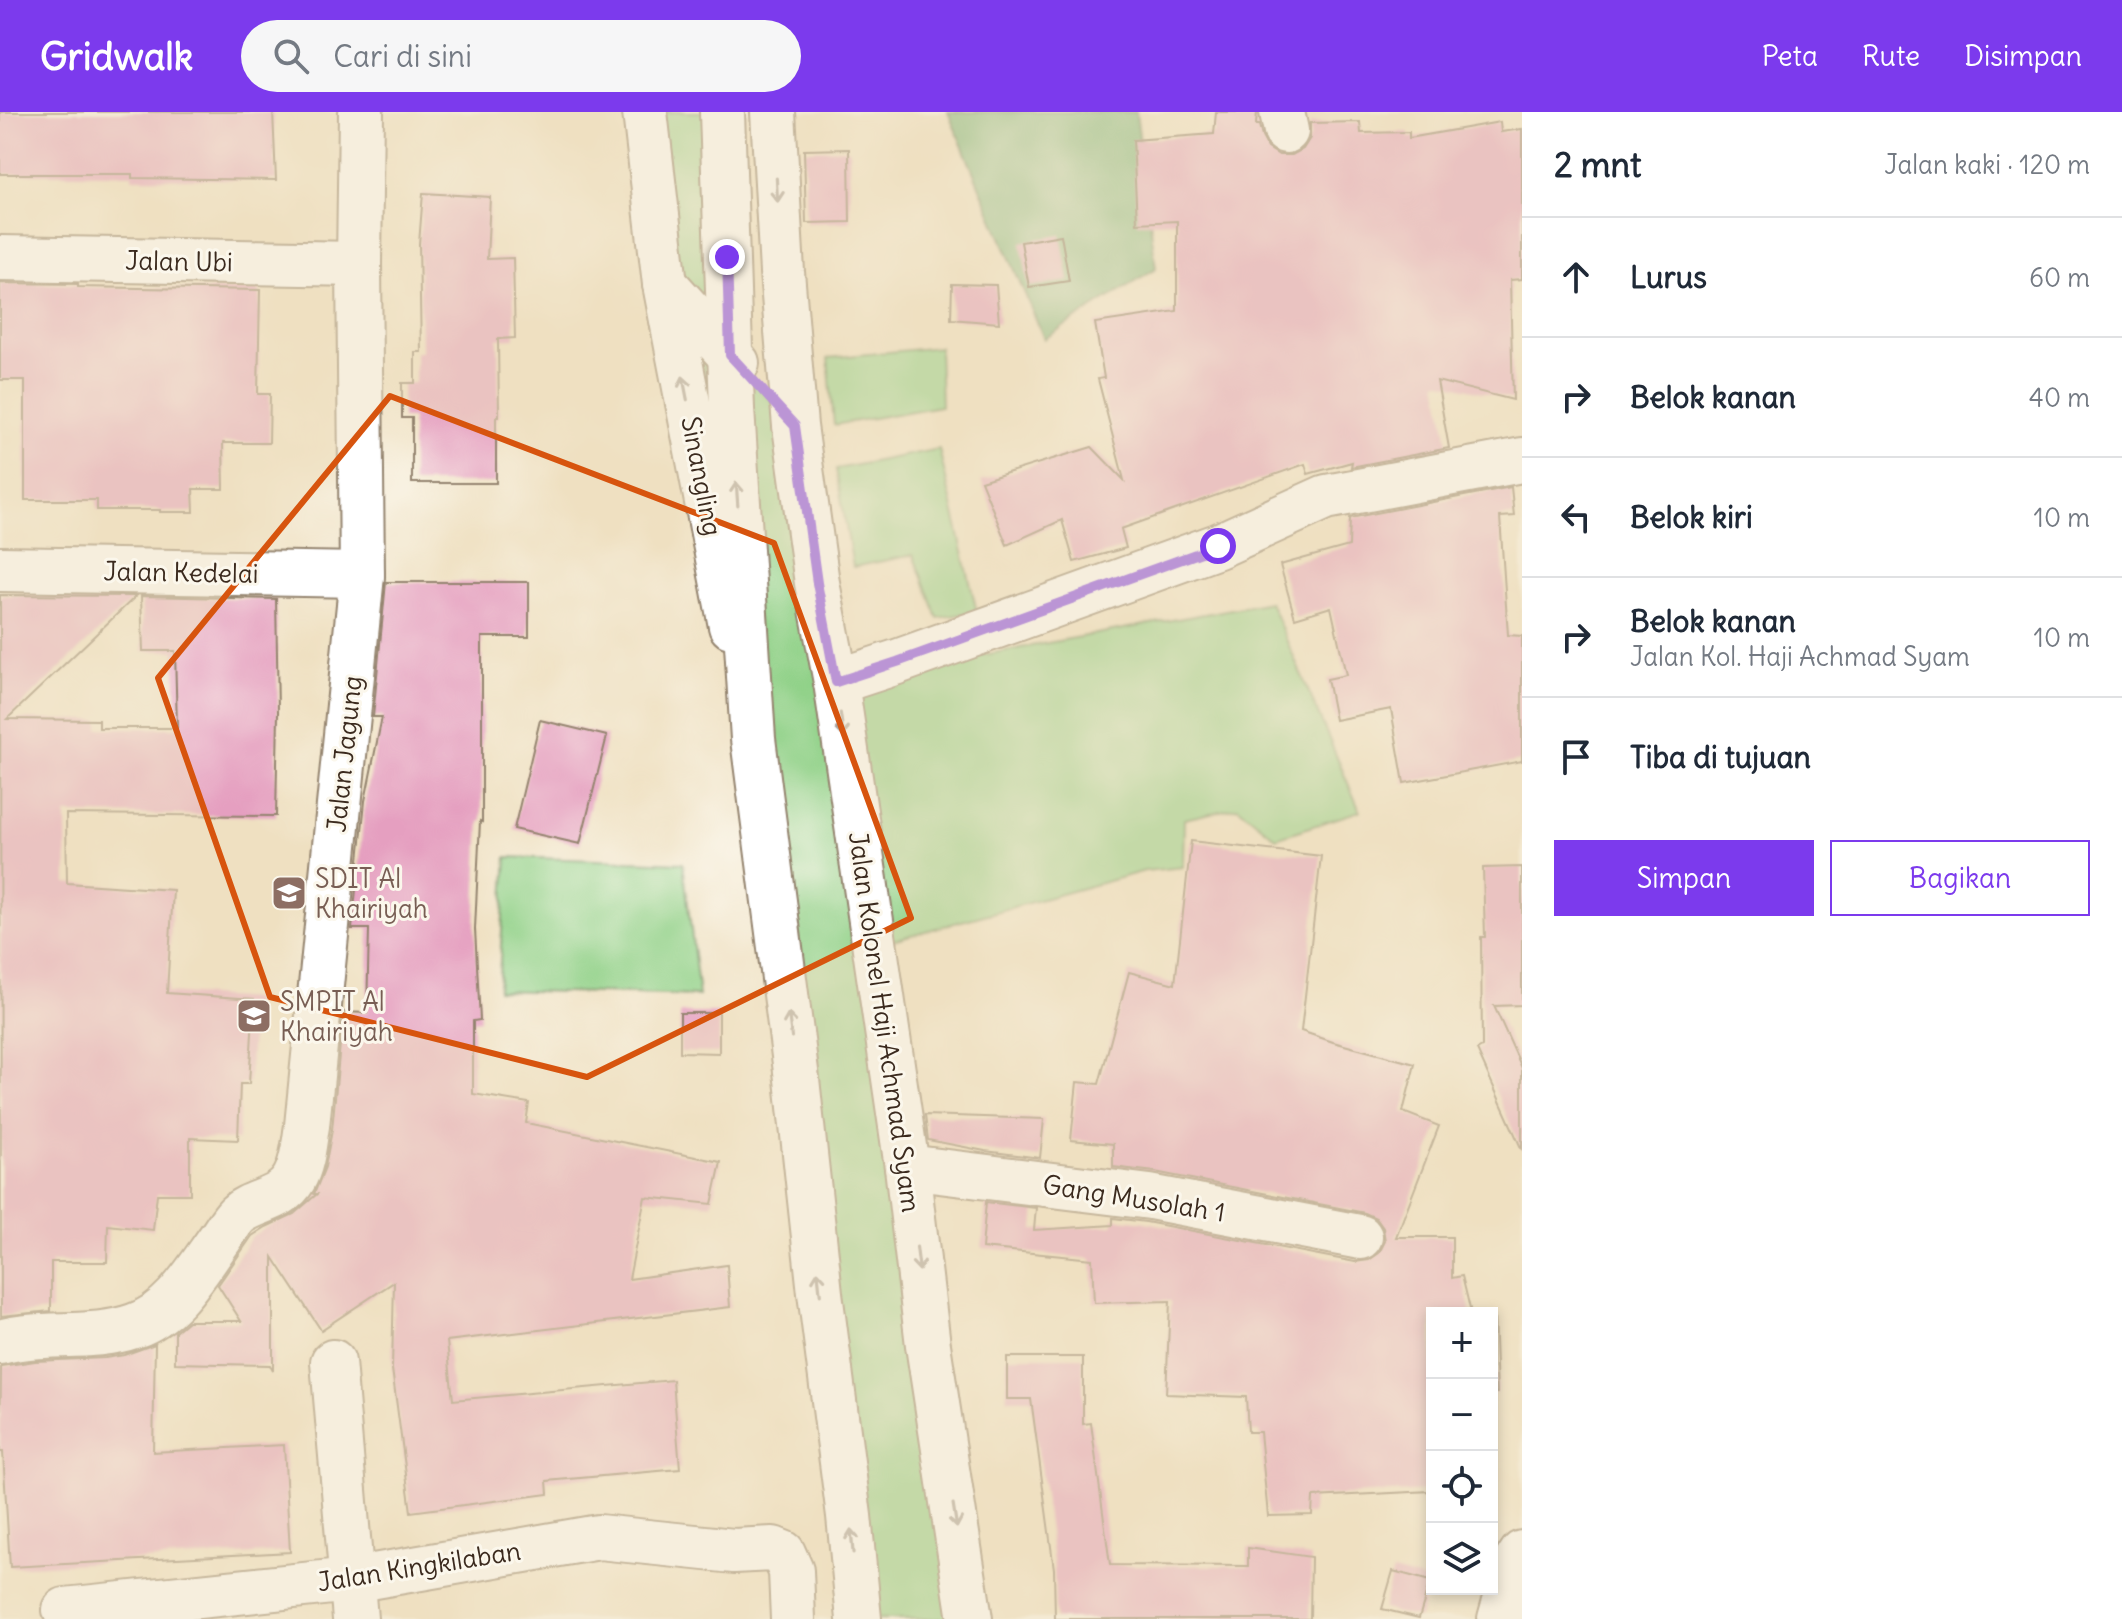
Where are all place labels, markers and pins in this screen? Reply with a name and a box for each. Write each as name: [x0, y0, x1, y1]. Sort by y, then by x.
place label: SDIT Al Khairiyah: [315, 862, 428, 925]
school or university icon: SDIT Al Khairiyah: [270, 874, 308, 912]
place label: SMPIT Al Khairiyah: [280, 985, 393, 1048]
school or university icon: SMPIT Al Khairiyah: [235, 997, 273, 1035]

